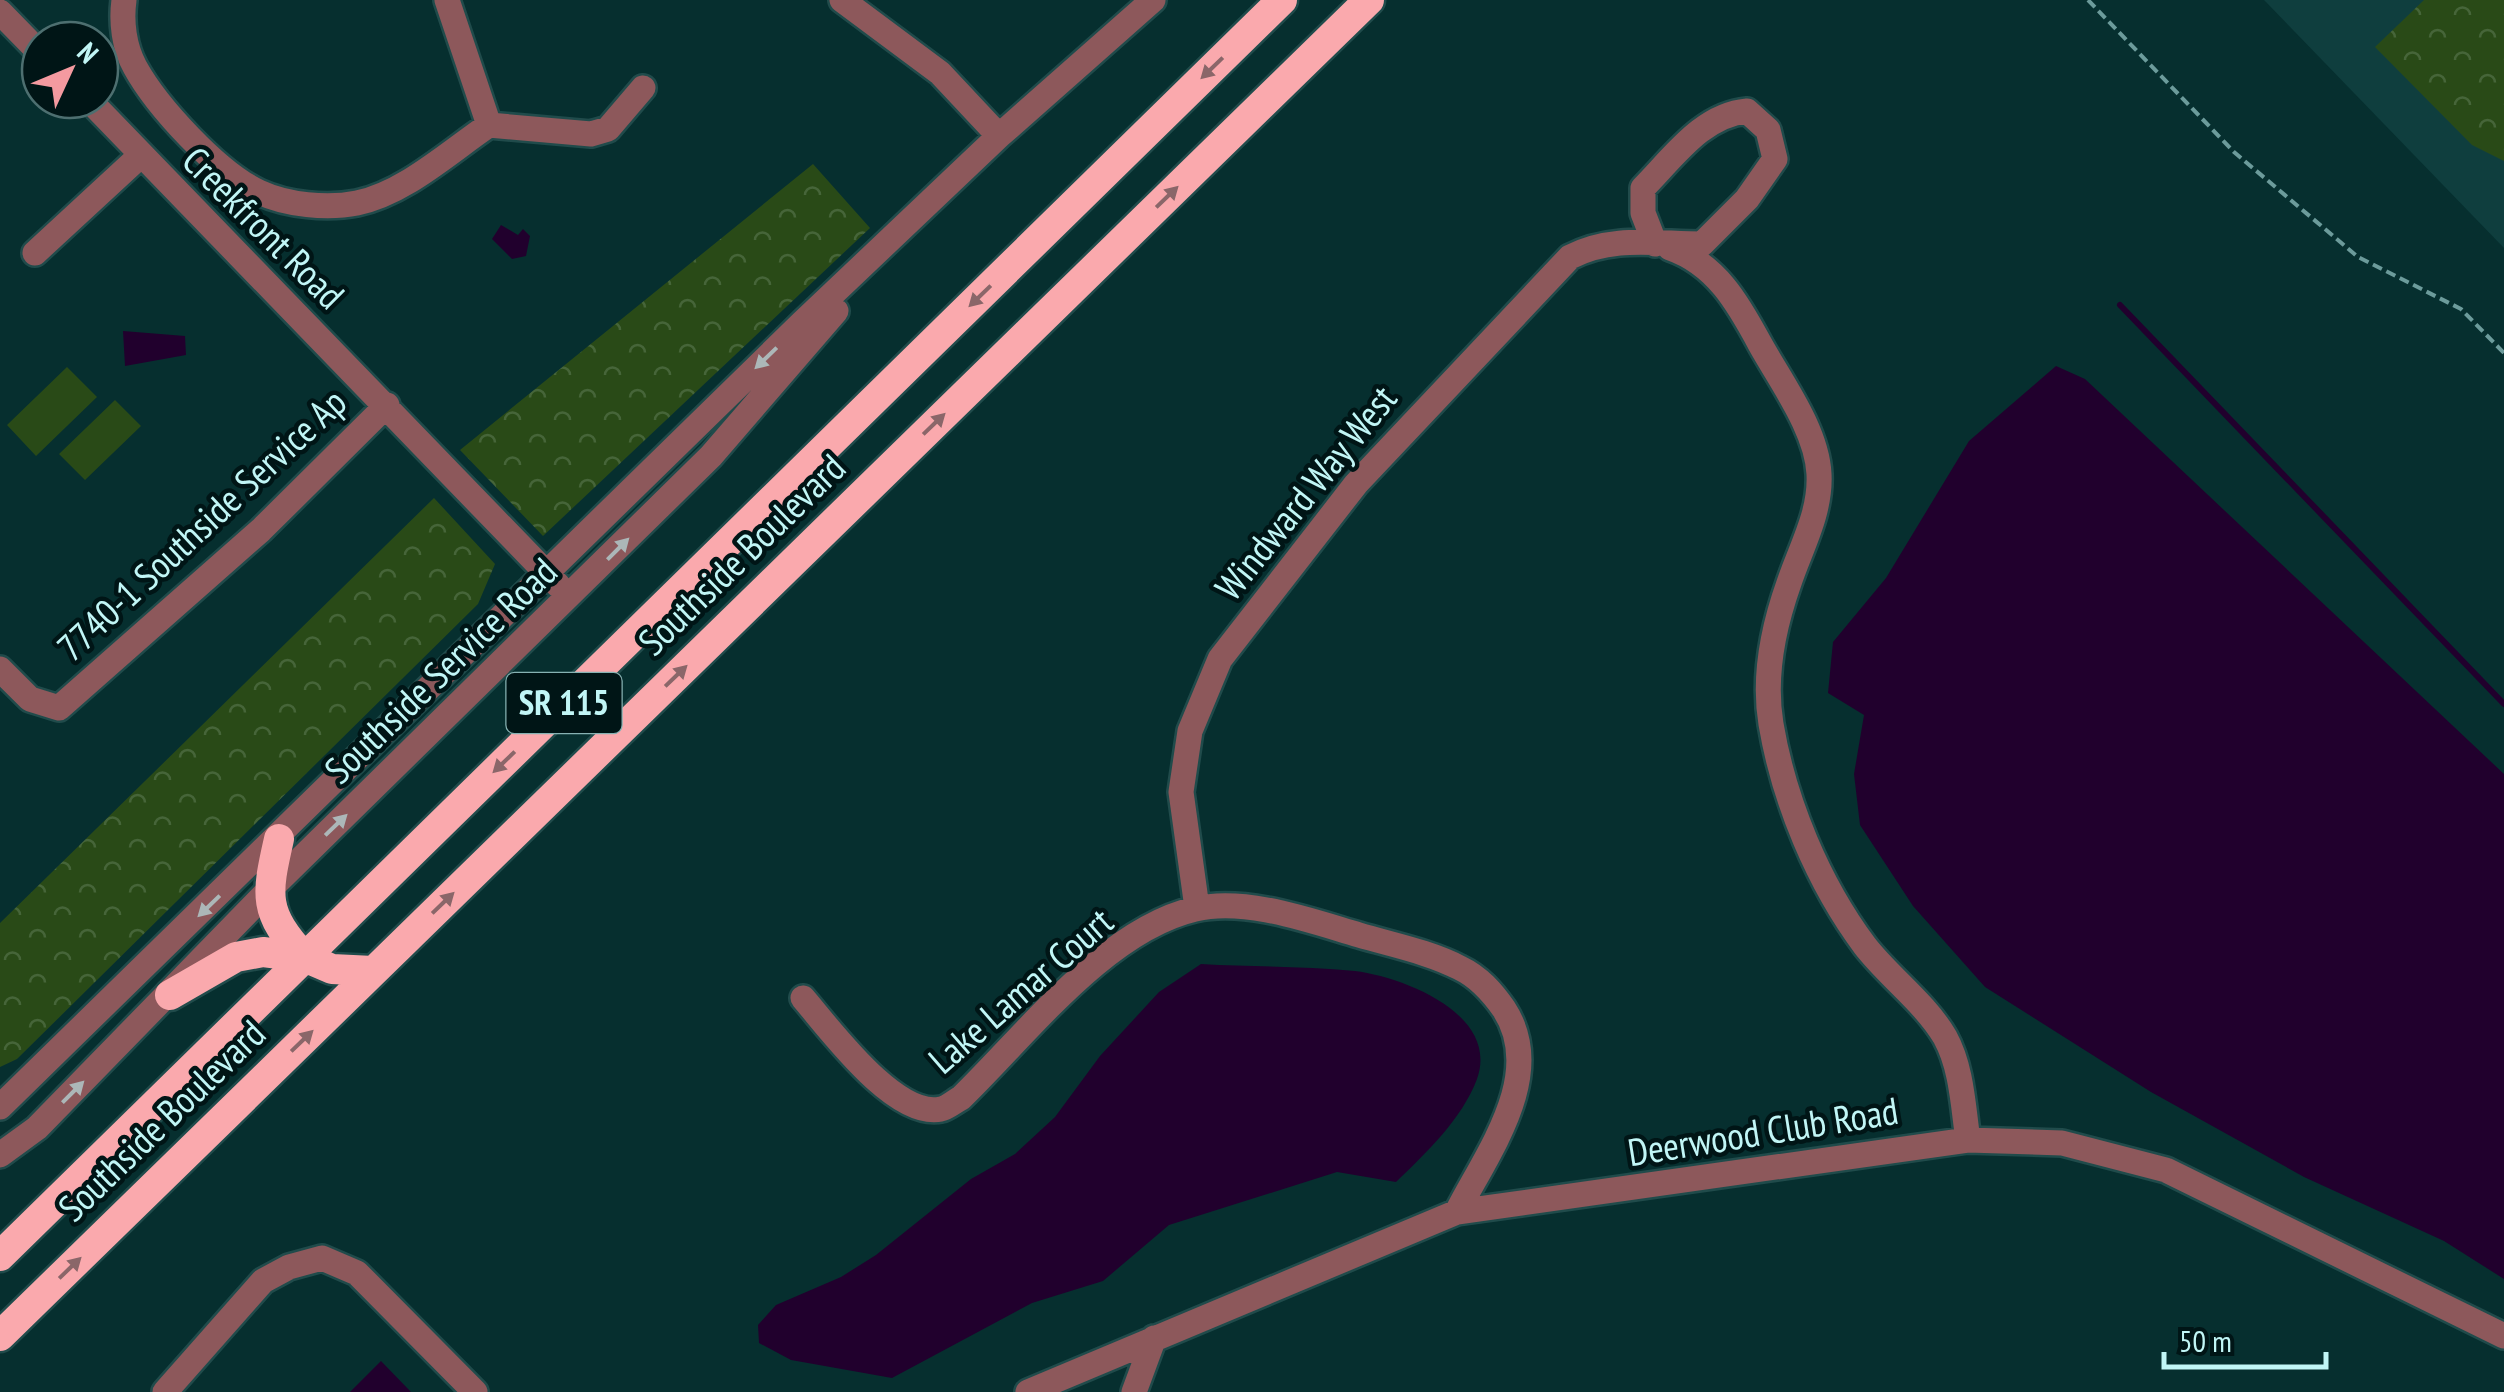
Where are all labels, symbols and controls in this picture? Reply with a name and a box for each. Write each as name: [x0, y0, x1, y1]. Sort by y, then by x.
north arrow: [20, 20, 120, 120]
text: N: [70, 34, 107, 71]
one-way arrow: [1201, 56, 1225, 80]
street label: Creekfront Road: [173, 135, 356, 318]
one-way arrow: [1155, 186, 1179, 209]
one-way arrow: [969, 284, 993, 307]
one-way arrow: [754, 346, 778, 370]
street label: Windward Way West: [1203, 374, 1407, 609]
street label: 7740-1 Southside Service Ap: [46, 377, 356, 671]
one-way arrow: [922, 413, 946, 436]
street label: Southside Boulevard: [627, 443, 855, 665]
one-way arrow: [606, 537, 630, 561]
street label: Southside Service Road: [313, 547, 566, 793]
one-way arrow: [663, 665, 687, 688]
road number: SR 115: [506, 673, 622, 733]
one-way arrow: [492, 750, 516, 773]
one-way arrow: [324, 814, 348, 837]
one-way arrow: [430, 892, 454, 915]
one-way arrow: [197, 894, 221, 917]
street label: Lake Lamar Court: [918, 896, 1123, 1083]
street label: Southside Boulevard: [47, 1009, 275, 1231]
one-way arrow: [289, 1029, 313, 1053]
one-way arrow: [61, 1080, 85, 1104]
street label: Deerwood Club Road: [1624, 1085, 1901, 1176]
one-way arrow: [57, 1257, 81, 1280]
scale bar: [2164, 1307, 2326, 1369]
text: 50 m: [2179, 1321, 2232, 1360]

